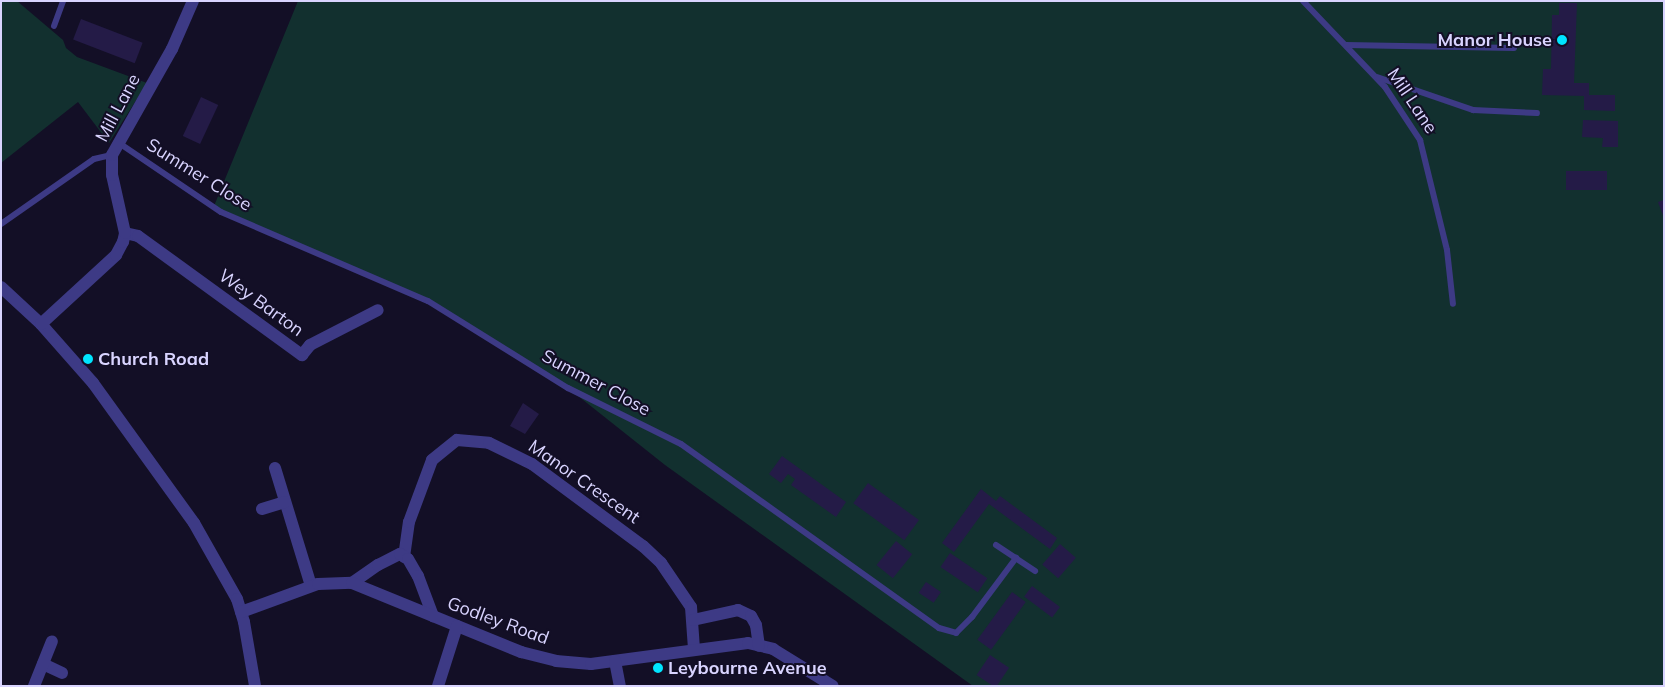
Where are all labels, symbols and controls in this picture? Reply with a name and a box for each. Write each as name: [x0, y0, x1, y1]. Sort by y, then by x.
place label: Manor House: [1437, 29, 1552, 51]
marker: Manor House: [1556, 34, 1568, 46]
street label: Mill Lane: [1382, 64, 1442, 138]
street label: Mill Lane: [91, 70, 145, 146]
street label: Summer Close: [142, 134, 256, 216]
street label: Wey Barton: [214, 265, 308, 341]
street label: Summer Close: [538, 345, 654, 421]
place label: Church Road: [98, 348, 209, 370]
marker: Church Road: [82, 353, 94, 365]
street label: Manor Crescent: [524, 436, 644, 528]
street label: Godley Road: [444, 593, 552, 649]
place label: Leybourne Avenue: [668, 657, 827, 679]
marker: Leybourne Avenue: [652, 662, 664, 674]

